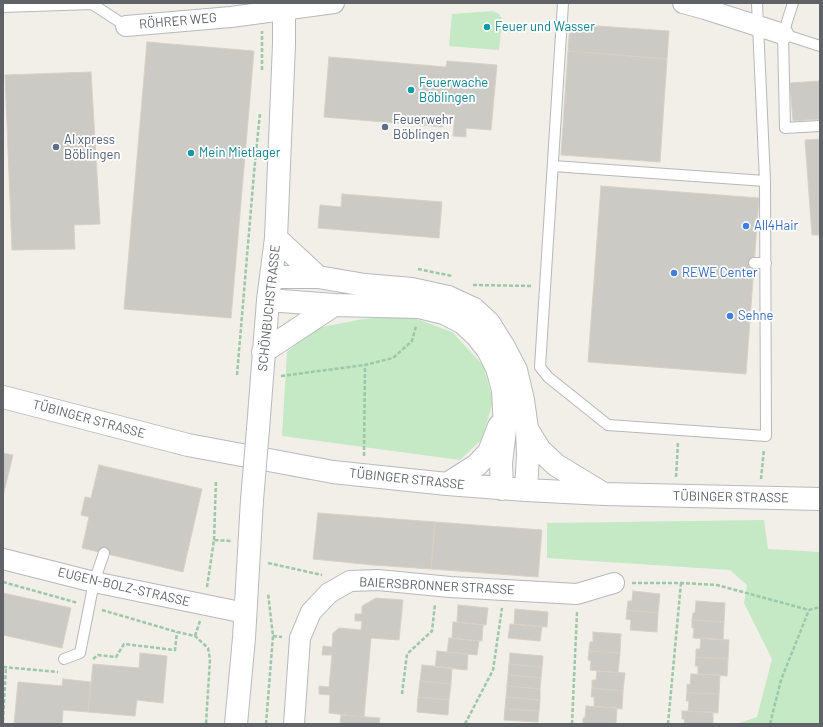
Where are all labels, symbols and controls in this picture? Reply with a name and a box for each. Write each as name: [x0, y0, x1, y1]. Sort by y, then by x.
street label: RÖHRER WEG: [138, 10, 218, 32]
place label: Feuer und Wasser: [495, 19, 595, 35]
marker: Feuer und Wasser: [482, 22, 492, 32]
place label: Feuerwache Böblingen: [419, 75, 488, 106]
marker: Feuerwache Böblingen: [406, 85, 416, 95]
place label: Feuerwehr Böblingen: [393, 112, 454, 143]
marker: Feuerwehr Böblingen: [380, 122, 390, 132]
place label: AI xpress Böblingen: [64, 132, 120, 163]
marker: AI xpress Böblingen: [51, 142, 61, 152]
place label: Mein Mietlager: [199, 145, 281, 161]
marker: Mein Mietlager: [186, 148, 196, 158]
place label: All4Hair: [754, 218, 798, 234]
marker: All4Hair: [741, 221, 751, 231]
street label: SCHÖNBUCHSTRASSE: [255, 244, 283, 372]
place label: REWE Center: [682, 265, 758, 281]
marker: REWE Center: [669, 268, 679, 278]
place label: Sehne: [738, 308, 773, 324]
marker: Sehne: [725, 311, 735, 321]
street label: TÜBINGER STRASSE: [31, 396, 147, 442]
street label: TÜBINGER STRASSE: [348, 465, 466, 493]
street label: TÜBINGER STRASSE: [673, 488, 789, 506]
street label: EUGEN-BOLZ-STRASSE: [56, 564, 192, 610]
street label: BAIERSBRONNER STRASSE: [359, 574, 515, 598]

